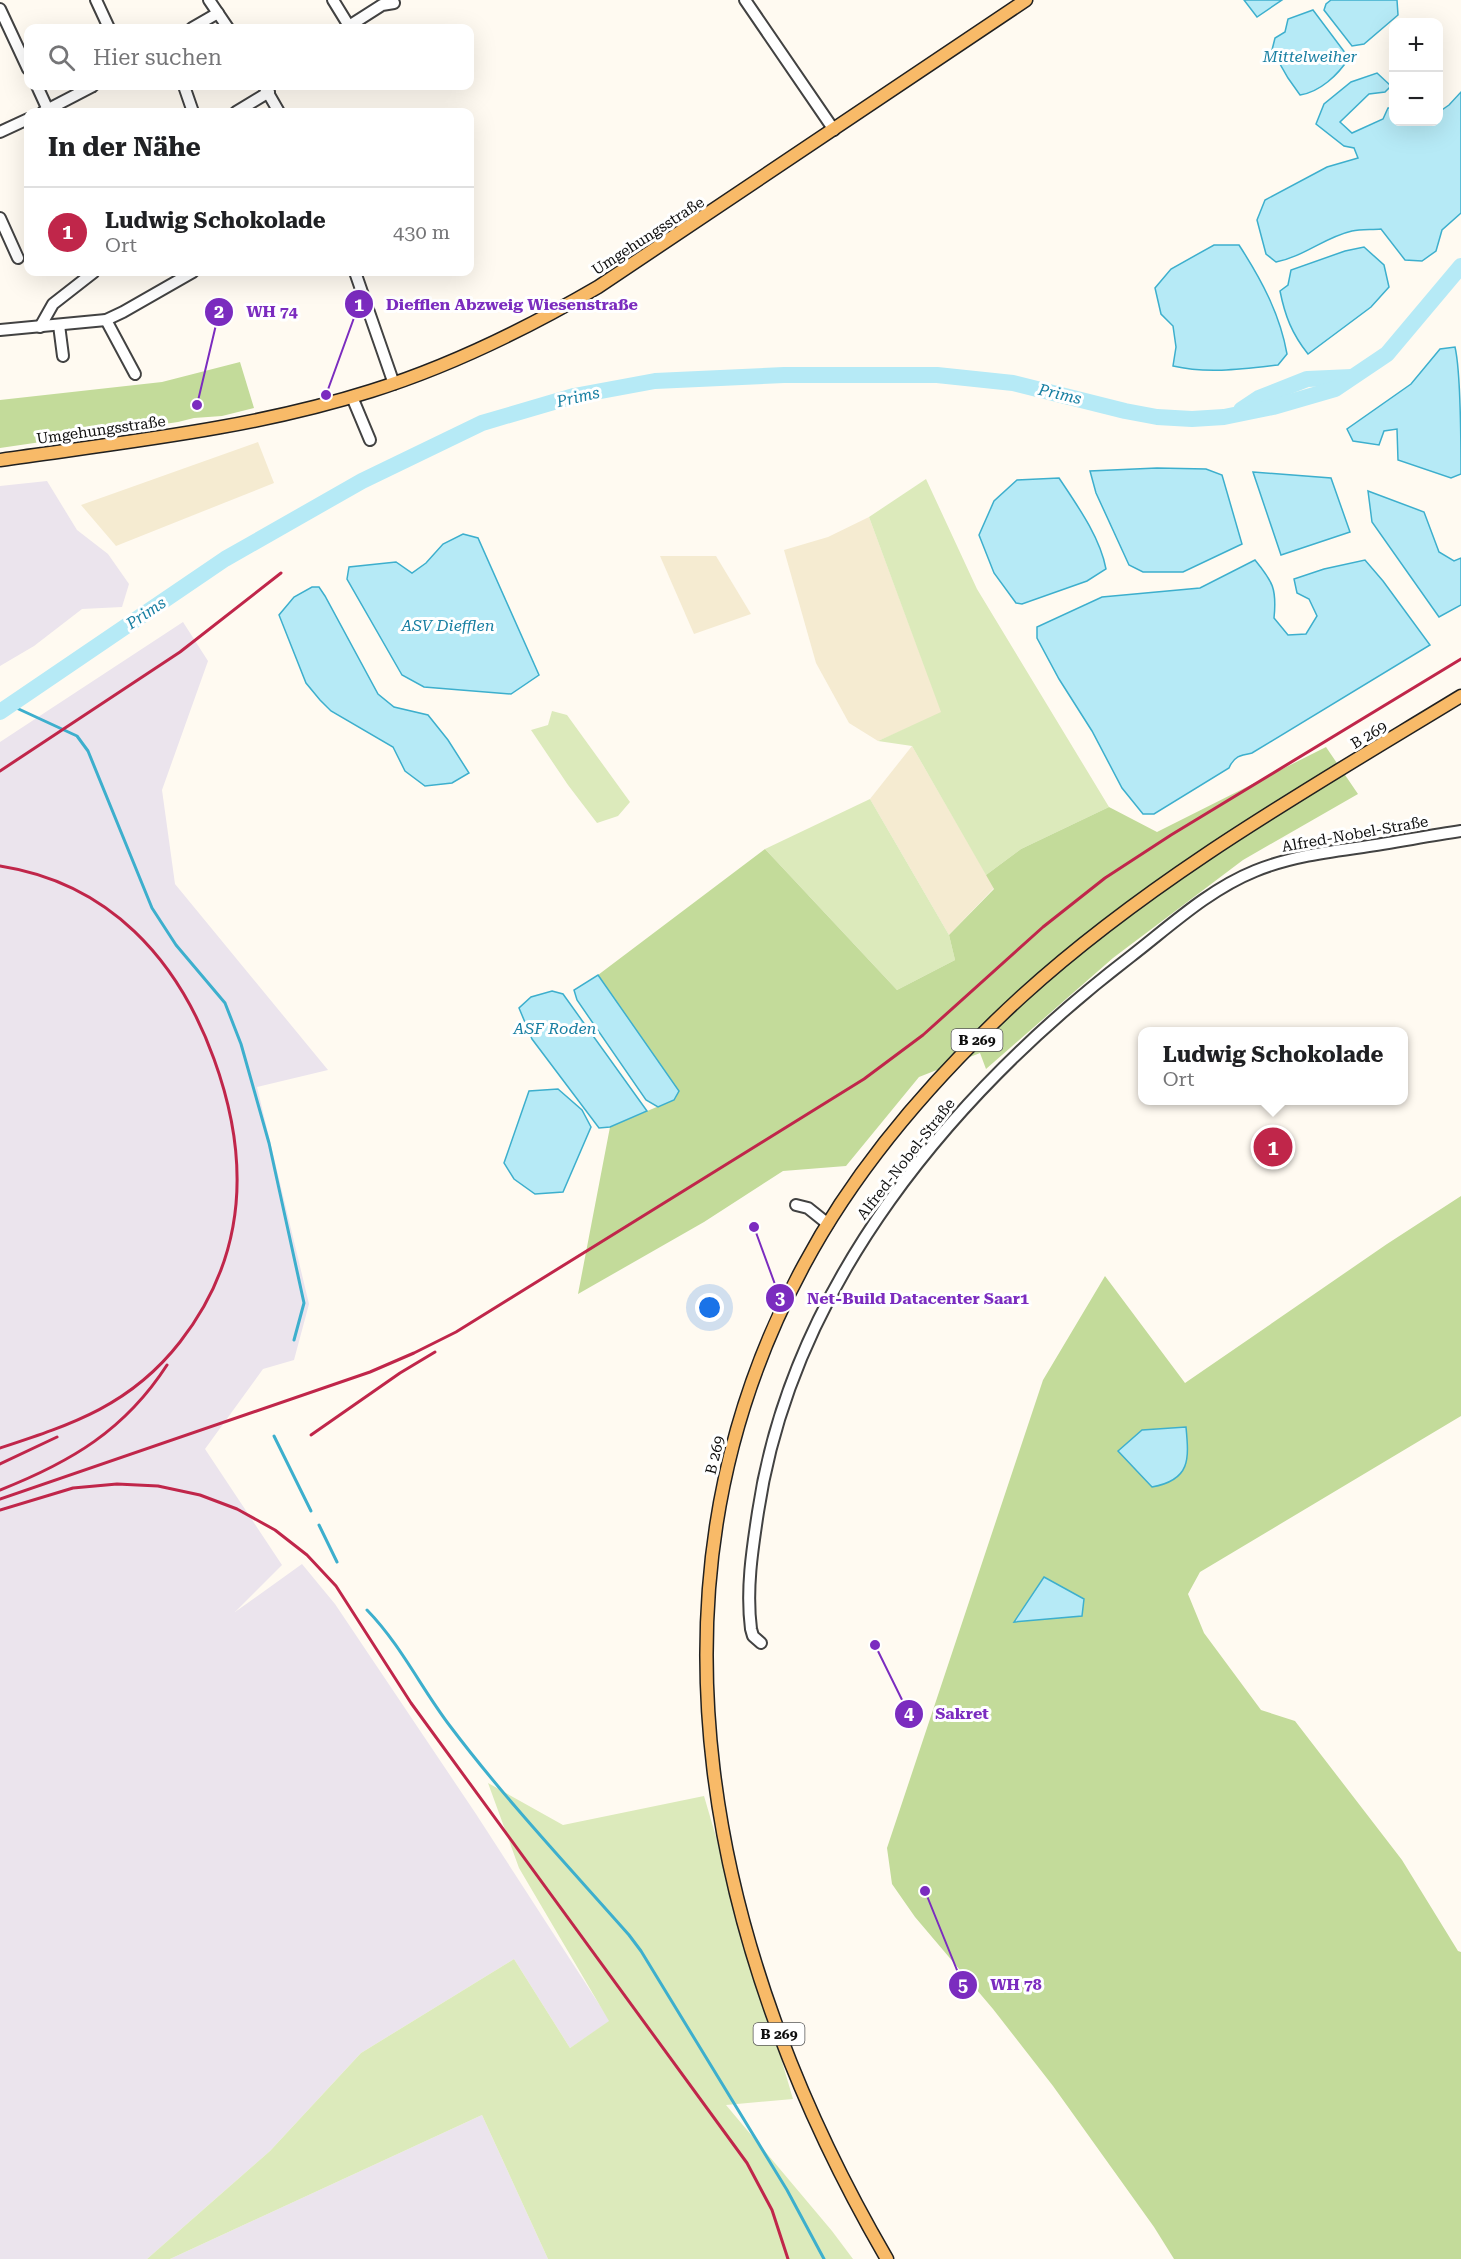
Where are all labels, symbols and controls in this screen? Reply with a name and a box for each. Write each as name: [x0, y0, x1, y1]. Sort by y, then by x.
map controls: [1389, 18, 1443, 126]
button: +: [1389, 18, 1443, 72]
search box: [24, 24, 474, 90]
icon: search: [45, 41, 78, 74]
text: Hier suchen: [93, 45, 222, 70]
water label: Mittelweiher: [1262, 47, 1358, 66]
button: −: [1389, 72, 1443, 126]
text: In der Nähe: [48, 132, 201, 162]
street label: Umgehungsstraße: [589, 193, 707, 279]
text: Ludwig Schokolade: [105, 208, 326, 233]
text: 1: [62, 220, 73, 244]
text: 430 m: [393, 220, 450, 244]
text: Ort: [105, 233, 137, 257]
callout: Diefflen Abzweig Wiesenstraße: [344, 287, 650, 321]
text: 1: [354, 294, 364, 315]
callout: WH 74: [204, 295, 309, 329]
text: Diefflen Abzweig Wiesenstraße: [386, 295, 638, 314]
text: 2: [214, 301, 224, 322]
text: WH 74: [246, 302, 298, 321]
water label: Prims: [1036, 380, 1083, 408]
water label: Prims: [554, 383, 601, 411]
street label: Umgehungsstraße: [35, 412, 167, 448]
water label: Prims: [122, 593, 169, 634]
water label: ASV Diefflen: [400, 616, 495, 635]
street label: B 269: [1348, 717, 1390, 753]
street label: Alfred-Nobel-Straße: [1280, 812, 1430, 856]
water label: ASF Roden: [513, 1019, 596, 1038]
popup: [1138, 1027, 1408, 1105]
road number: B 269: [952, 1029, 1002, 1051]
text: Ludwig Schokolade: [1163, 1042, 1383, 1067]
text: Ort: [1163, 1067, 1195, 1091]
street label: Alfred-Nobel-Straße: [853, 1095, 959, 1223]
pin: 1: [1254, 1124, 1292, 1170]
callout: Net-Build Datacenter Saar1: [765, 1281, 1041, 1315]
text: 3: [775, 1287, 785, 1308]
text: Net-Build Datacenter Saar1: [807, 1289, 1029, 1308]
your location: [695, 1293, 724, 1322]
street label: B 269: [702, 1434, 728, 1476]
callout: Sakret: [894, 1697, 1001, 1731]
text: 4: [904, 1703, 914, 1724]
text: Sakret: [935, 1704, 989, 1723]
callout: WH 78: [948, 1968, 1054, 2002]
text: 5: [958, 1974, 968, 1995]
text: WH 78: [990, 1975, 1042, 1994]
road number: B 269: [754, 2023, 804, 2045]

